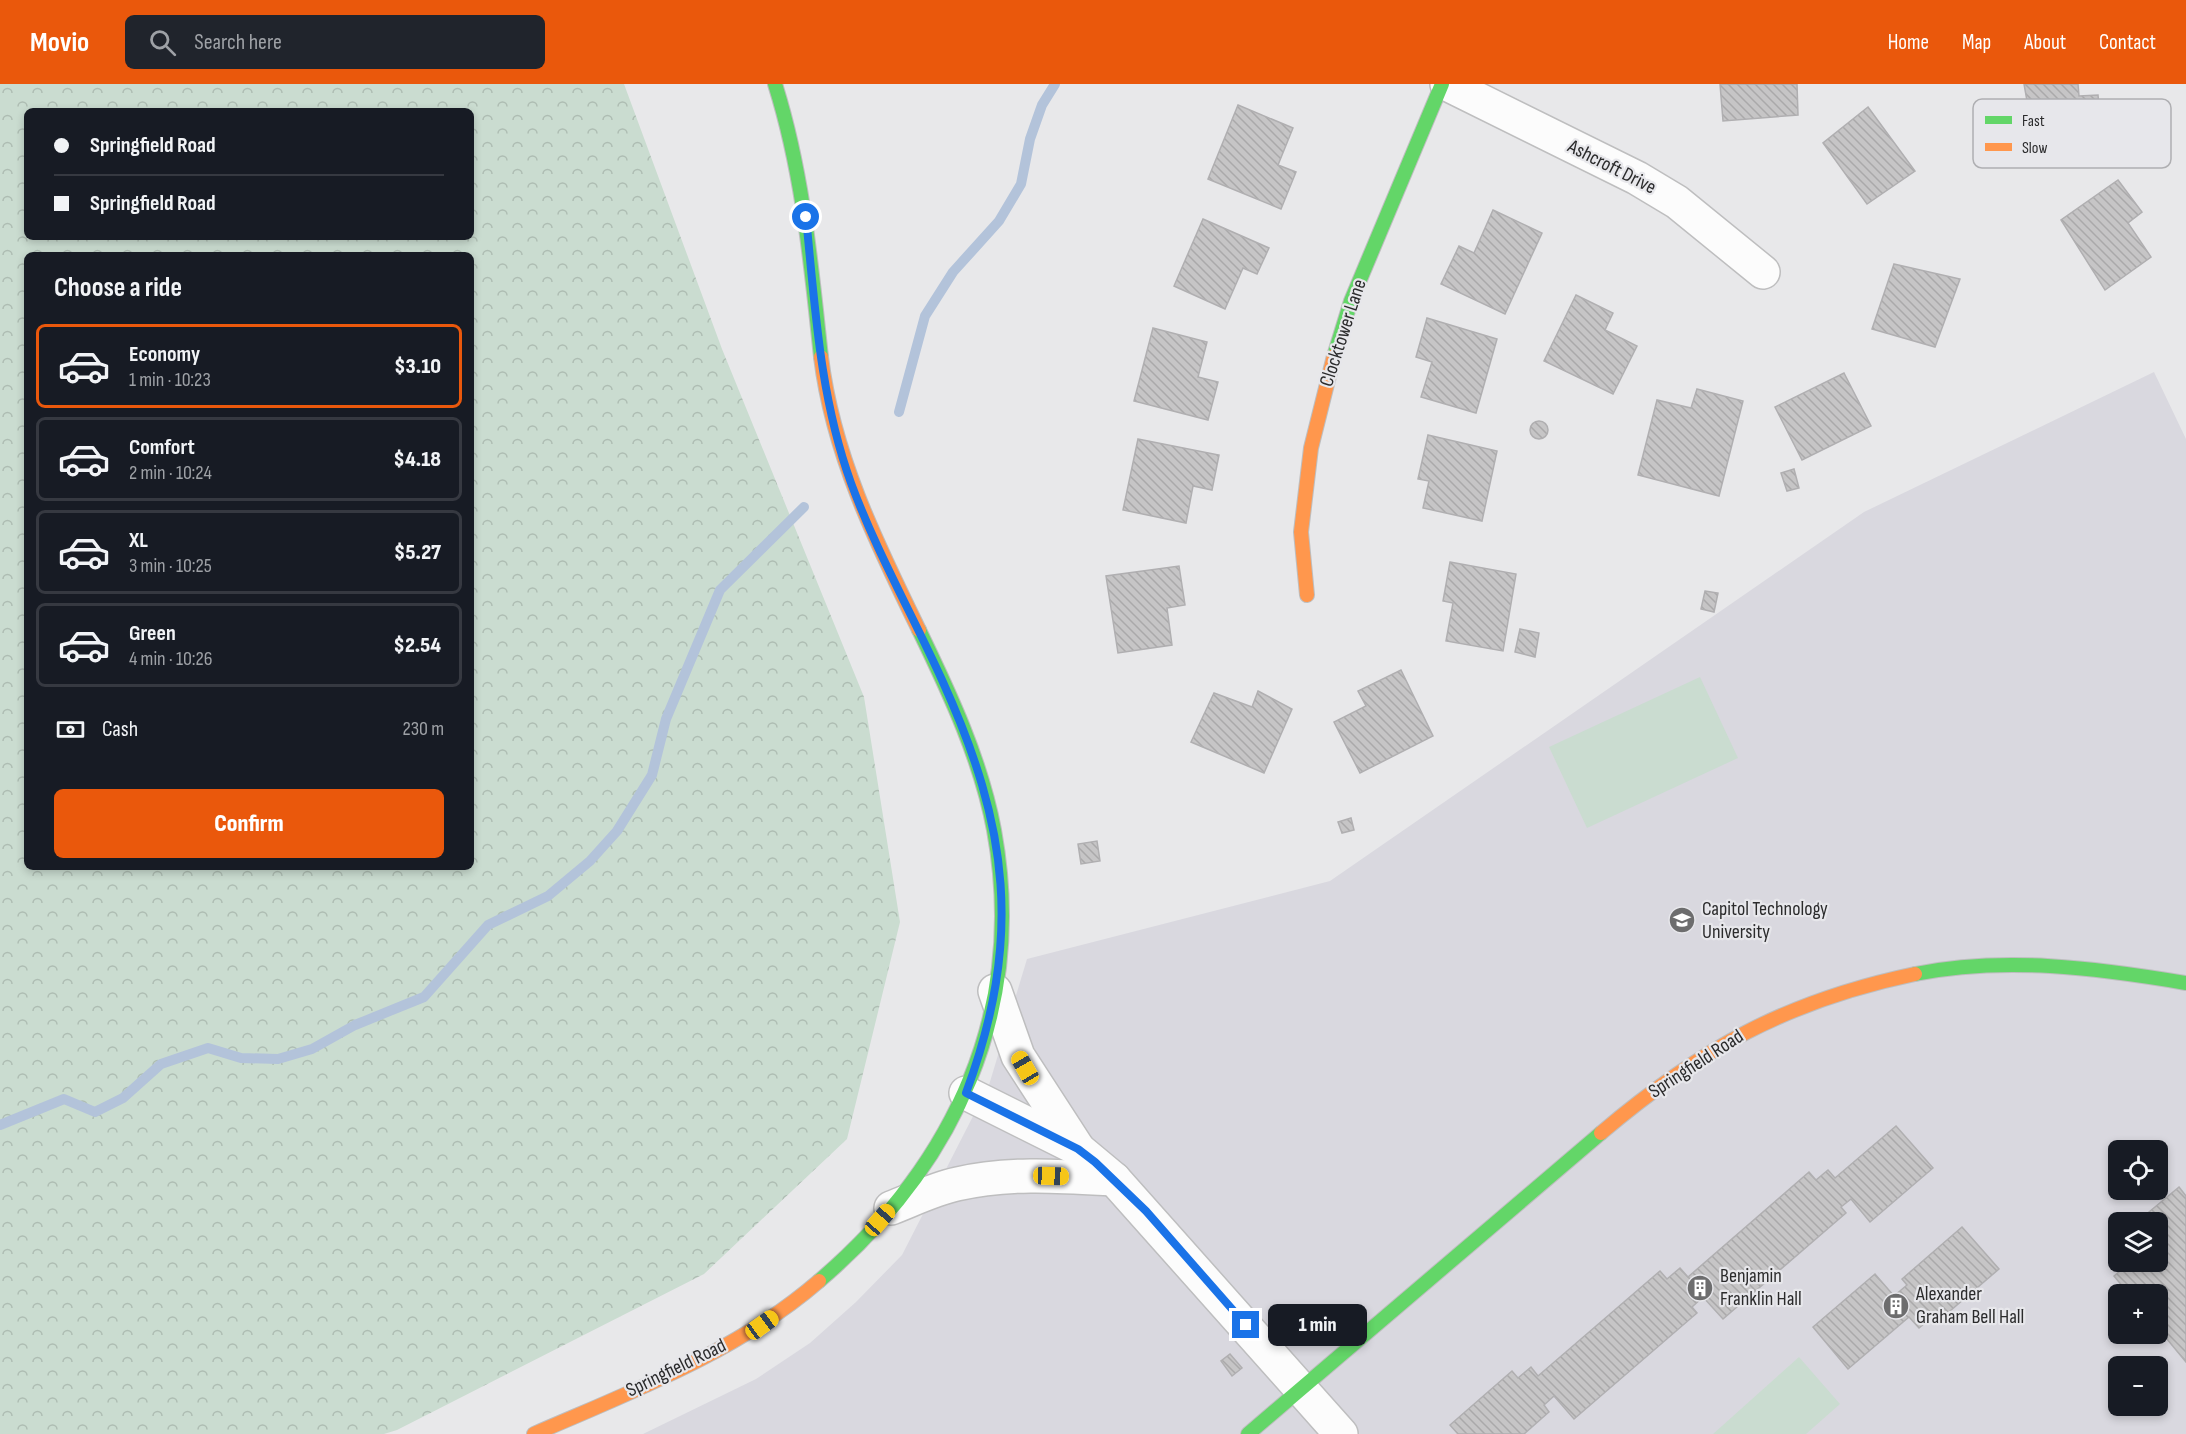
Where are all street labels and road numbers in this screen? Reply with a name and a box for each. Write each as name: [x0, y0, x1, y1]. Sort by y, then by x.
street label: Ashcroft Drive: [1563, 134, 1660, 199]
street label: Clocktower Lane: [1314, 276, 1372, 390]
street label: Springfield Road: [1644, 1024, 1748, 1104]
street label: Springfield Road: [622, 1334, 730, 1402]

